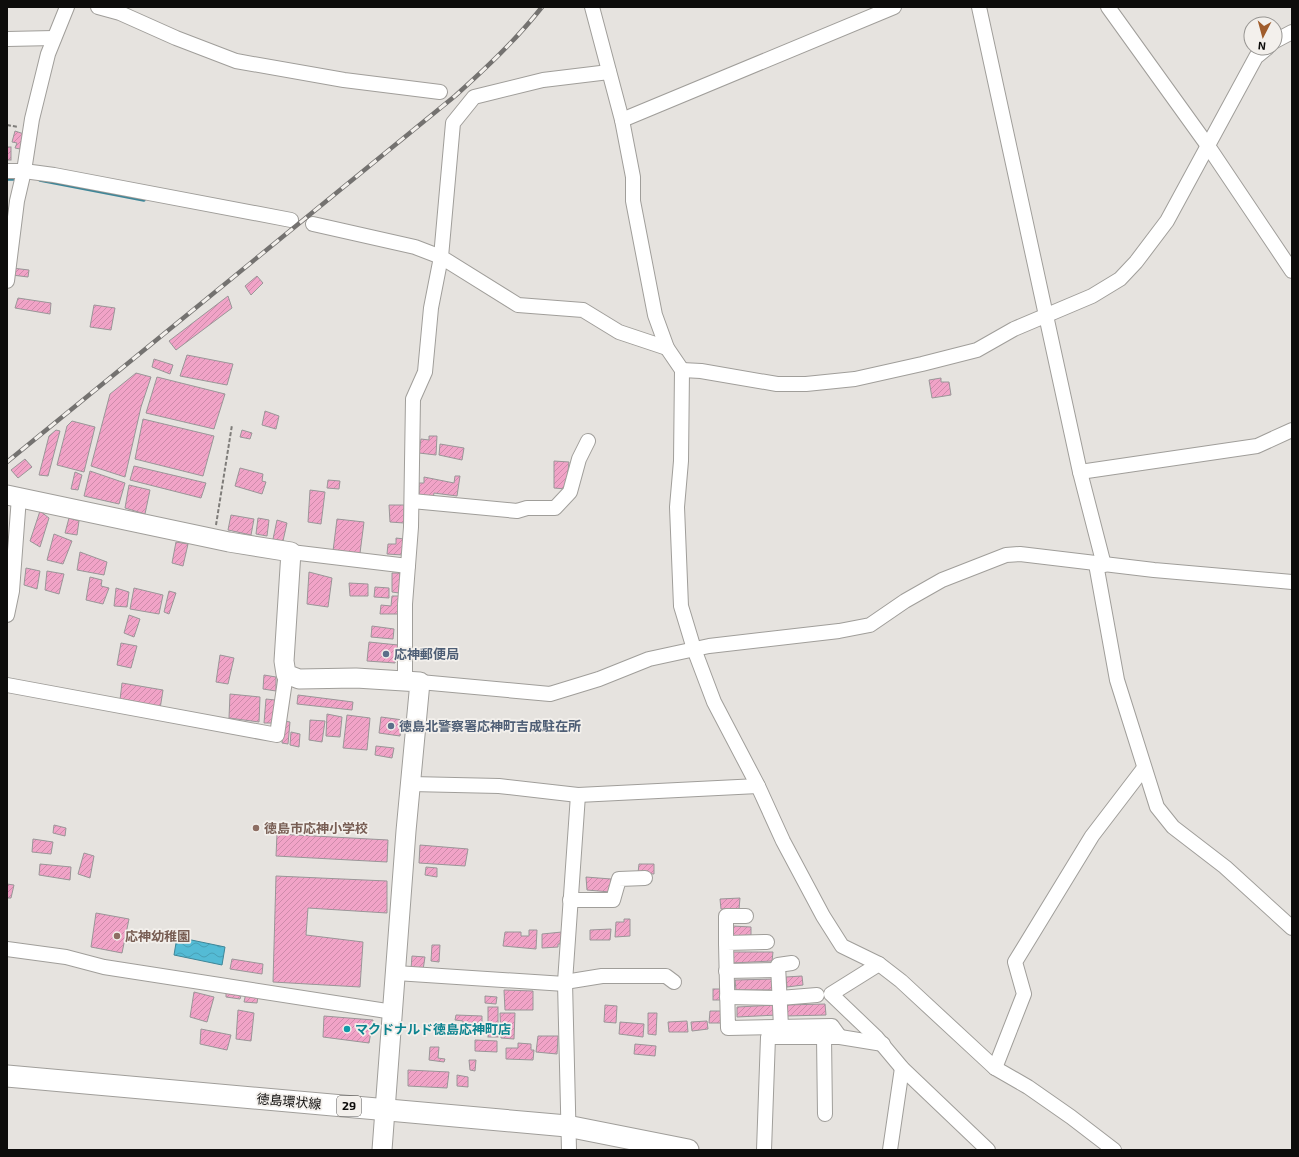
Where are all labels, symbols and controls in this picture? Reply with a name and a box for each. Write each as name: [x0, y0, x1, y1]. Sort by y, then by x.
north arrow: [1243, 16, 1283, 56]
text: N: [1257, 40, 1267, 53]
place label: 応神郵便局: [394, 646, 459, 662]
marker: 応神郵便局: [381, 649, 391, 659]
place label: 徳島北警察署応神町吉成駐在所: [399, 718, 581, 734]
marker: 徳島北警察署応神町吉成駐在所: [386, 721, 396, 731]
place label: 徳島市応神小学校: [264, 820, 368, 836]
marker: 徳島市応神小学校: [251, 823, 261, 833]
place label: 応神幼稚園: [125, 928, 190, 944]
marker: 応神幼稚園: [112, 931, 122, 941]
place label: マクドナルド徳島応神町店: [355, 1021, 511, 1037]
marker: マクドナルド徳島応神町店: [342, 1024, 352, 1034]
street label: 徳島環状線: [256, 1090, 322, 1112]
road number: 29: [337, 1096, 361, 1116]

